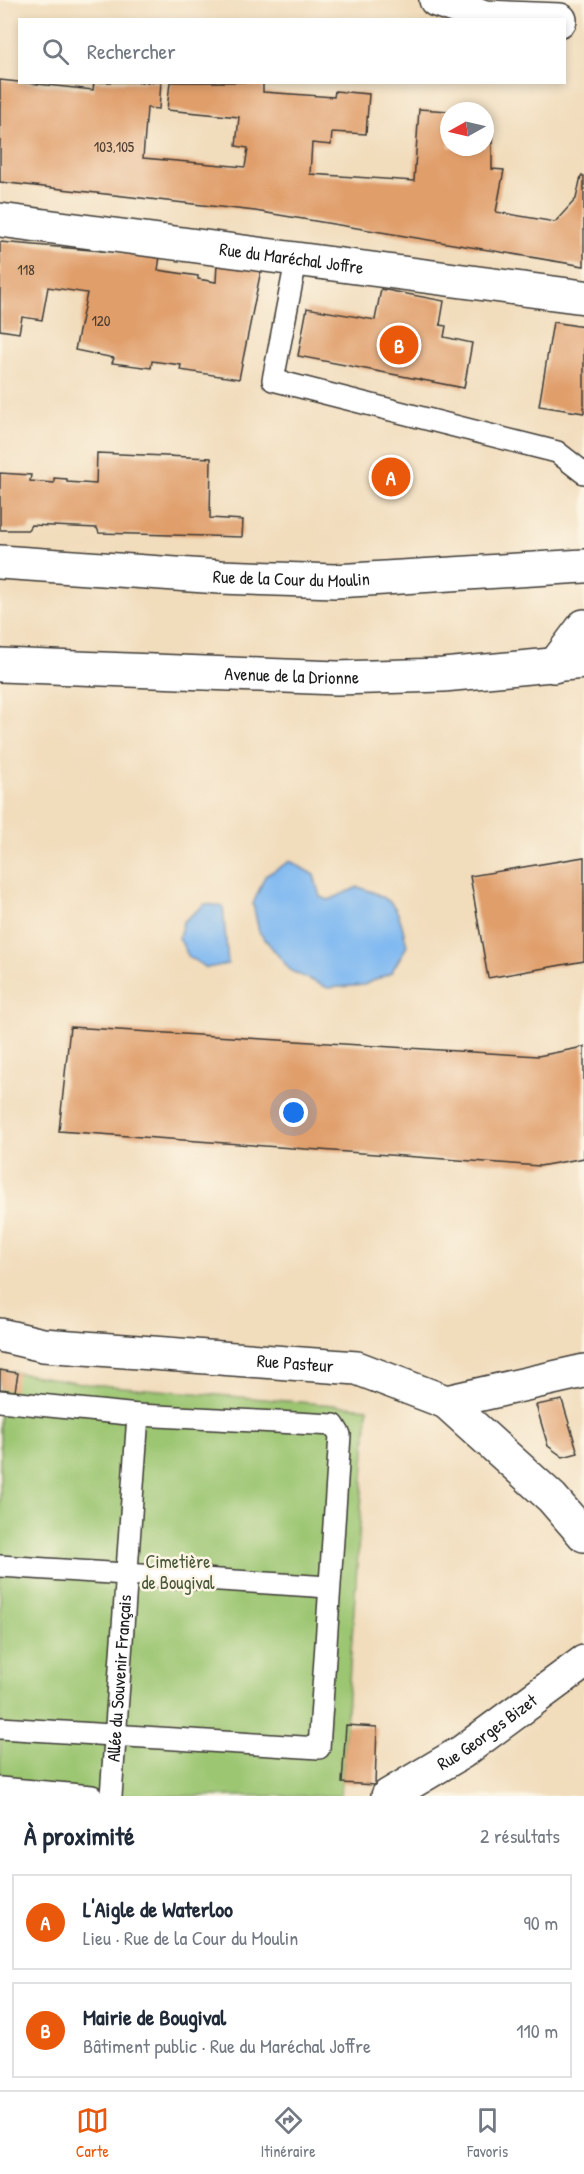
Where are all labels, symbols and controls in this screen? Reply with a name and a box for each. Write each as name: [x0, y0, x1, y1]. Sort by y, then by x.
search box: [18, 18, 566, 84]
icon: search: [39, 35, 72, 68]
text: Rechercher: [87, 36, 176, 66]
north arrow: [440, 102, 494, 156]
house number: 103,105: [94, 136, 135, 157]
street label: Rue du Maréchal Joffre: [218, 236, 365, 280]
house number: 118: [17, 259, 35, 280]
house number: 120: [91, 310, 111, 331]
pin: B: [380, 322, 418, 368]
pin: A: [372, 454, 410, 500]
street label: Rue de la Cour du Moulin: [212, 564, 371, 593]
street label: Avenue de la Drionne: [224, 661, 359, 690]
your location: [279, 1098, 308, 1127]
street label: Rue Pasteur: [256, 1348, 335, 1378]
park label: Cimetière de Bougival: [142, 1549, 215, 1595]
street label: Allée du Souvenir Français: [100, 1594, 137, 1763]
street label: Rue Georges Bizet: [432, 1687, 543, 1776]
text: À proximité: [24, 1818, 135, 1853]
text: 2 résultats: [480, 1822, 560, 1849]
text: L'Aigle de Waterloo: [83, 1894, 233, 1924]
text: A: [41, 1909, 50, 1936]
text: 90 m: [524, 1909, 558, 1936]
text: Lieu · Rue de la Cour du Moulin: [83, 1924, 298, 1951]
text: Mairie de Bougival: [83, 2002, 226, 2032]
text: B: [40, 2017, 51, 2044]
text: 110 m: [516, 2017, 558, 2044]
text: Bâtiment public · Rue du Maréchal Joffre: [83, 2032, 371, 2059]
tab: Carte: [76, 2104, 109, 2162]
tab: Itinéraire: [261, 2104, 316, 2162]
tab: Favoris: [467, 2104, 508, 2162]

